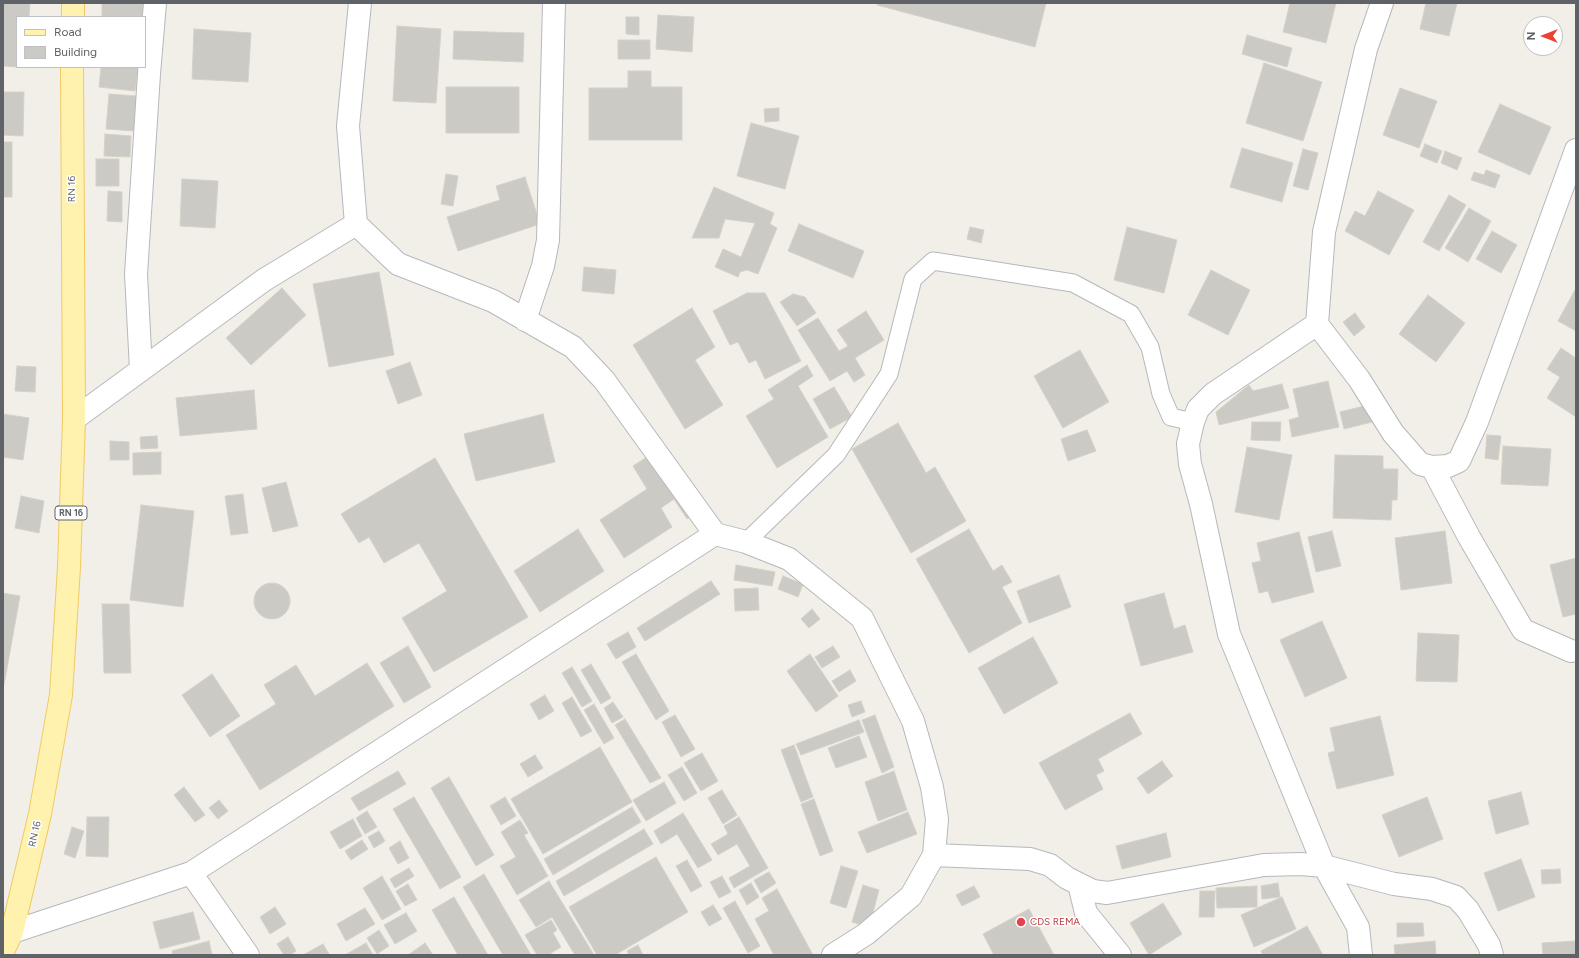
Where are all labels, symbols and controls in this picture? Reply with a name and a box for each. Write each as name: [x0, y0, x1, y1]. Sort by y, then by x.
legend: [16, 16, 146, 68]
north arrow: [1523, 16, 1563, 56]
text: Road: [54, 25, 82, 39]
text: N: [1525, 32, 1538, 40]
text: Building: [54, 45, 97, 59]
street label: RN 16: [66, 176, 78, 202]
road number: RN 16: [55, 506, 87, 520]
street label: RN 16: [26, 820, 44, 848]
marker: CDS REMA: [1015, 916, 1027, 928]
place label: CDS REMA: [1030, 916, 1080, 928]

